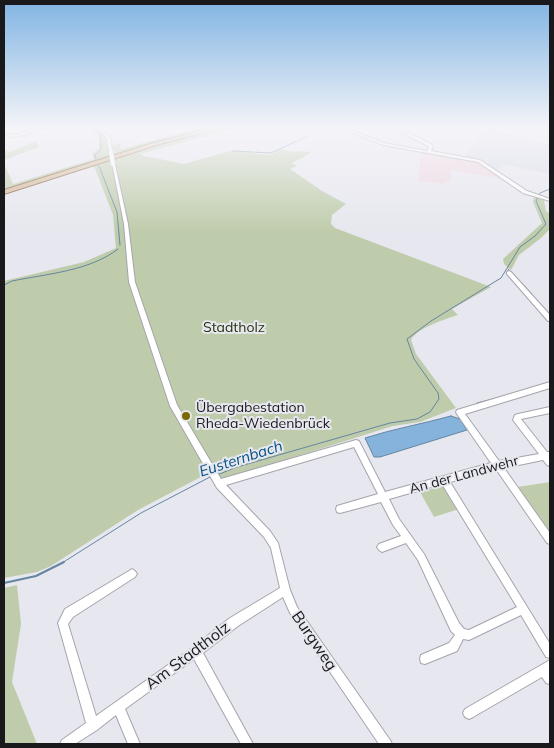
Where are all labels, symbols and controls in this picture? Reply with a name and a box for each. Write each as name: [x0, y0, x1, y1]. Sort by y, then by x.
park label: Stadtholz: [203, 320, 265, 336]
place label: Übergabestation Rheda-Wiedenbrück: [196, 400, 330, 432]
marker: Übergabestation Rheda-Wiedenbrück: [180, 410, 192, 422]
water label: Eusternbach: [197, 437, 285, 481]
street label: An der Landwehr: [407, 452, 521, 498]
street label: Burgweg: [287, 608, 341, 674]
street label: Am Stadtholz: [142, 618, 234, 694]

